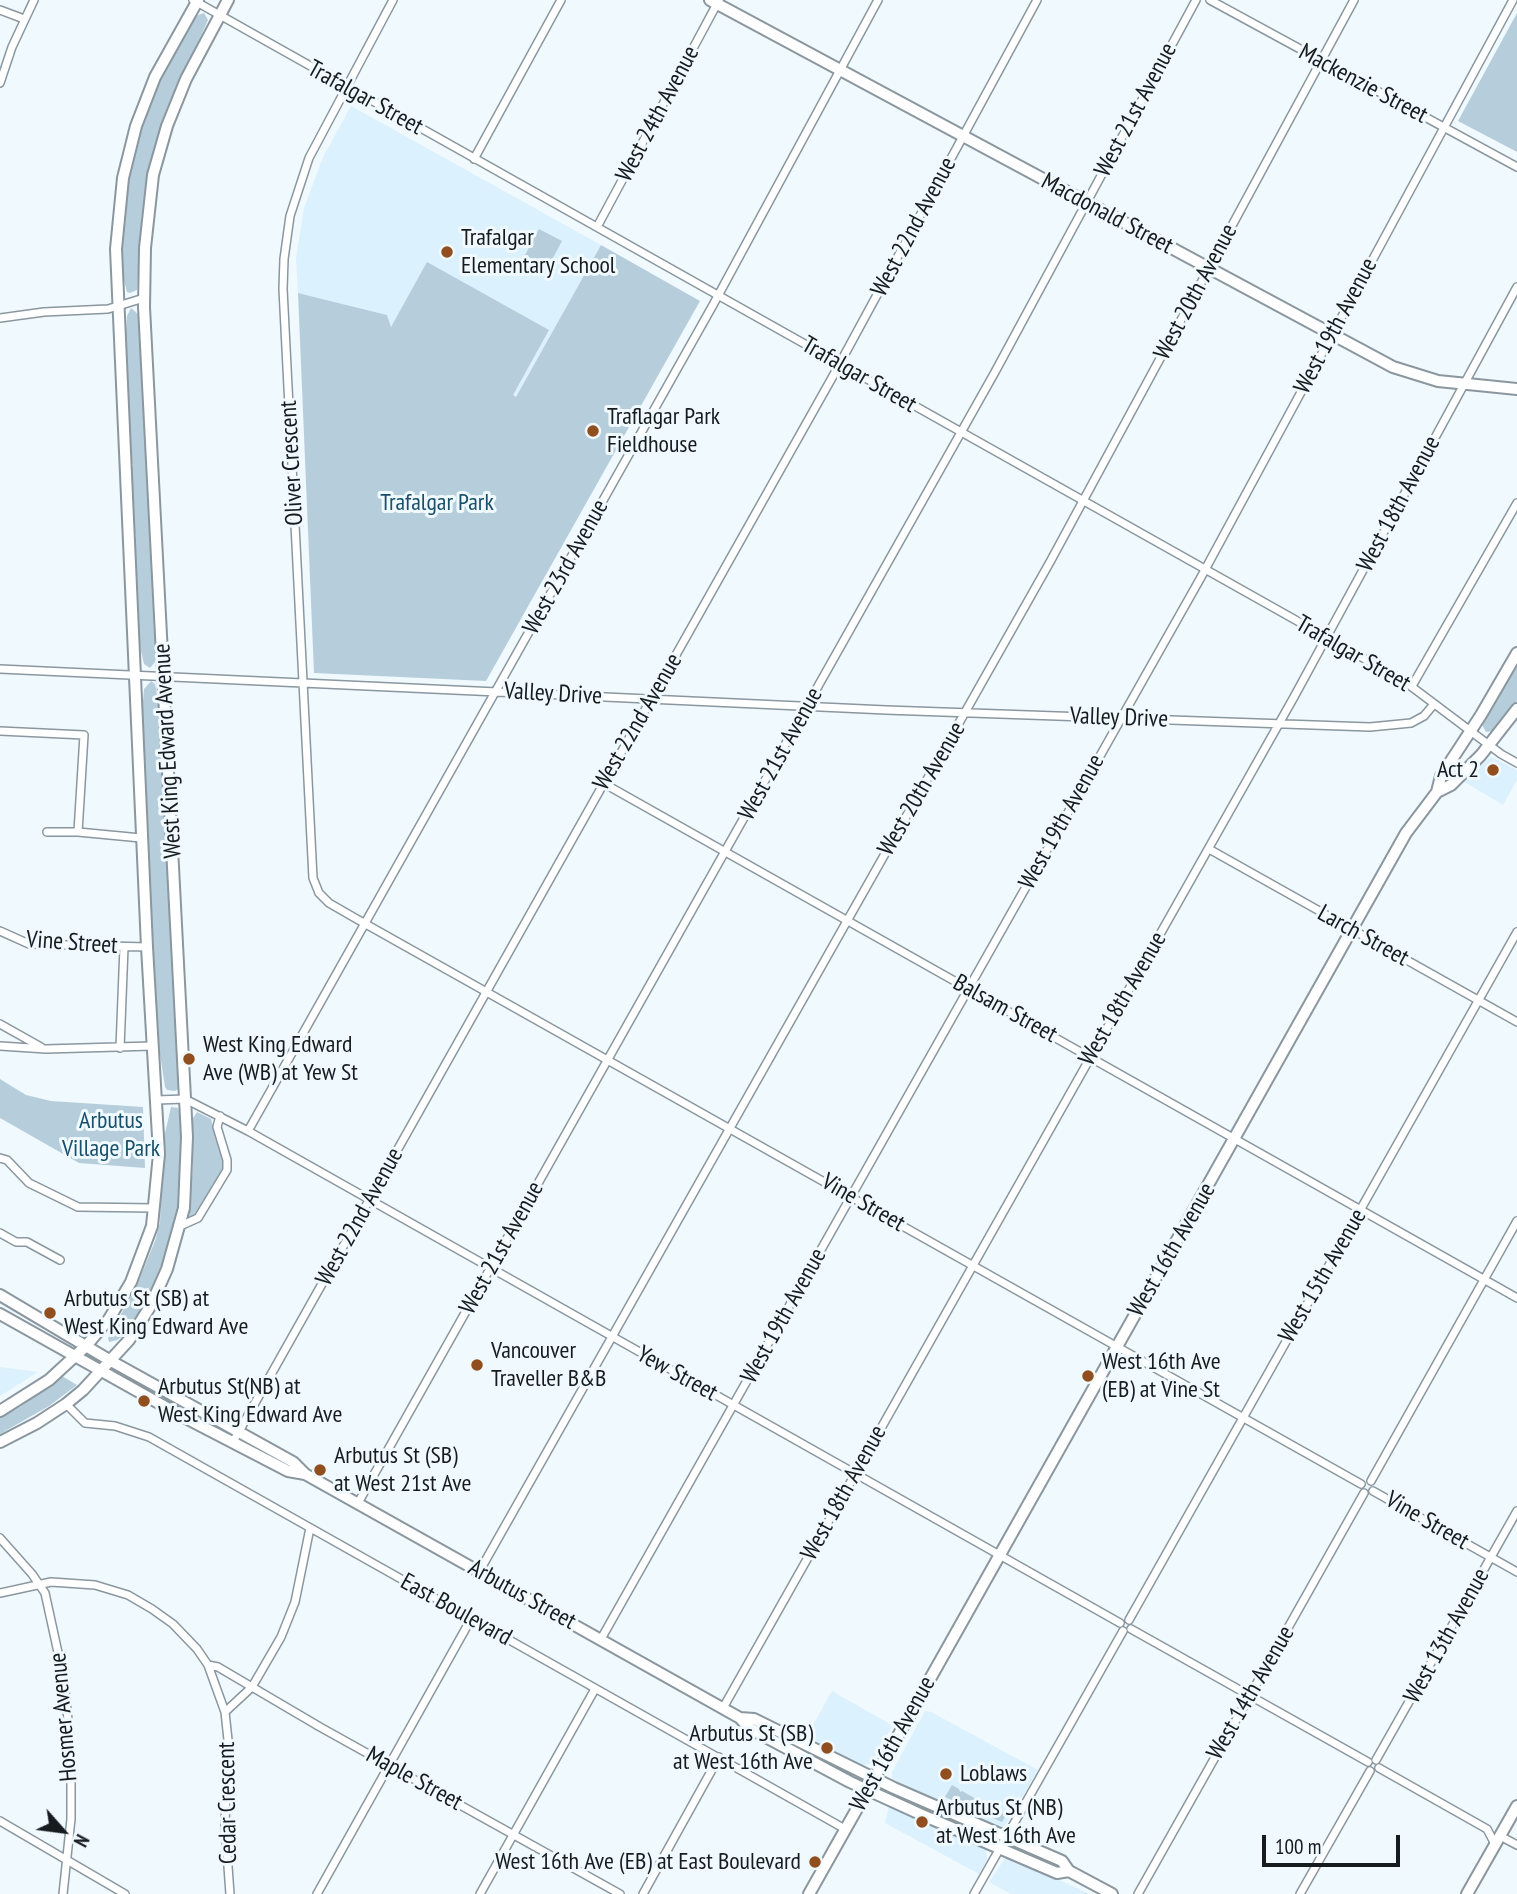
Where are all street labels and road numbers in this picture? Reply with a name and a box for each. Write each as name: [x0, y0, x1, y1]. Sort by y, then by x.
street label: West 21st Avenue: [1089, 38, 1183, 182]
street label: Mackenzie Street: [1294, 38, 1432, 130]
street label: West 24th Avenue: [610, 41, 706, 187]
street label: Trafalgar Street: [302, 54, 428, 142]
street label: West 22nd Avenue: [865, 153, 963, 301]
street label: Macdonald Street: [1036, 167, 1178, 261]
street label: West 20th Avenue: [1148, 219, 1244, 365]
street label: West 19th Avenue: [1288, 253, 1384, 399]
street label: Trafalgar Street: [797, 331, 921, 419]
street label: Oliver Crescent: [274, 400, 310, 526]
street label: West 18th Avenue: [1351, 431, 1447, 577]
street label: West 23rd Avenue: [517, 495, 615, 639]
street label: Trafalgar Street: [1291, 610, 1415, 698]
street label: West King Edward Avenue: [148, 643, 188, 859]
street label: West 22nd Avenue: [587, 648, 689, 796]
street label: Valley Drive: [503, 677, 603, 711]
street label: West 21st Avenue: [733, 683, 829, 825]
street label: Valley Drive: [1069, 702, 1169, 734]
street label: West 20th Avenue: [872, 717, 972, 861]
street label: West 19th Avenue: [1013, 750, 1111, 894]
street label: Larch Street: [1312, 899, 1414, 973]
street label: Vine Street: [25, 925, 119, 961]
street label: West 18th Avenue: [1073, 927, 1173, 1071]
street label: Balsam Street: [948, 969, 1062, 1049]
street label: West 22nd Avenue: [310, 1143, 410, 1291]
street label: Vine Street: [816, 1168, 910, 1238]
street label: West 21st Avenue: [454, 1177, 550, 1319]
street label: West 16th Avenue: [1122, 1178, 1222, 1322]
street label: West 15th Avenue: [1273, 1204, 1373, 1348]
street label: West 19th Avenue: [735, 1244, 833, 1388]
street label: Yew Street: [632, 1340, 722, 1408]
street label: West 18th Avenue: [795, 1421, 893, 1565]
street label: Vine Street: [1380, 1486, 1474, 1556]
street label: Arbutus Street: [463, 1554, 581, 1636]
street label: West 13th Avenue: [1398, 1564, 1496, 1708]
street label: East Boulevard: [395, 1568, 517, 1652]
street label: West 14th Avenue: [1201, 1621, 1301, 1765]
street label: Hosmer Avenue: [44, 1651, 84, 1783]
street label: West 16th Avenue: [844, 1672, 942, 1816]
street label: Maple Street: [361, 1741, 467, 1817]
street label: Cedar Crescent: [213, 1742, 243, 1864]

